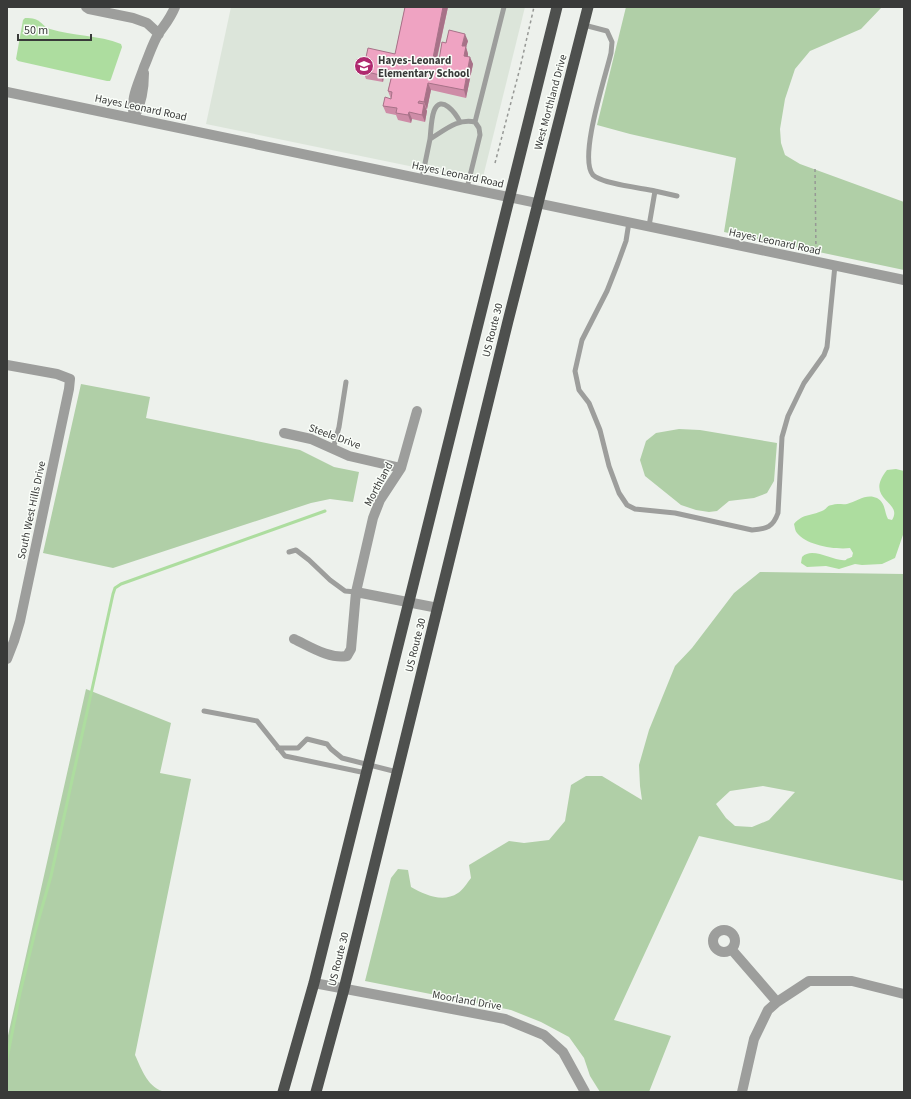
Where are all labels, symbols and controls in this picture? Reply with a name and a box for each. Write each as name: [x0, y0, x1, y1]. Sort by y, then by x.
scale bar: [18, 16, 91, 42]
text: 50 m: [24, 22, 48, 39]
street label: West Morthland Drive: [531, 52, 571, 152]
place label: Hayes-Leonard Elementary School: [378, 53, 470, 81]
school or university icon: Hayes-Leonard Elementary School: [353, 55, 375, 77]
street label: Hayes Leonard Road: [93, 90, 188, 125]
street label: Hayes Leonard Road: [410, 157, 505, 192]
street label: Hayes Leonard Road: [727, 224, 822, 259]
street label: US Route 30: [479, 301, 506, 359]
street label: Steele Drive: [307, 420, 363, 453]
street label: South West Hills Drive: [14, 459, 49, 561]
street label: Morthland: [361, 460, 396, 509]
street label: US Route 30: [402, 616, 429, 674]
street label: US Route 30: [325, 930, 352, 988]
street label: Moorland Drive: [431, 987, 503, 1014]

